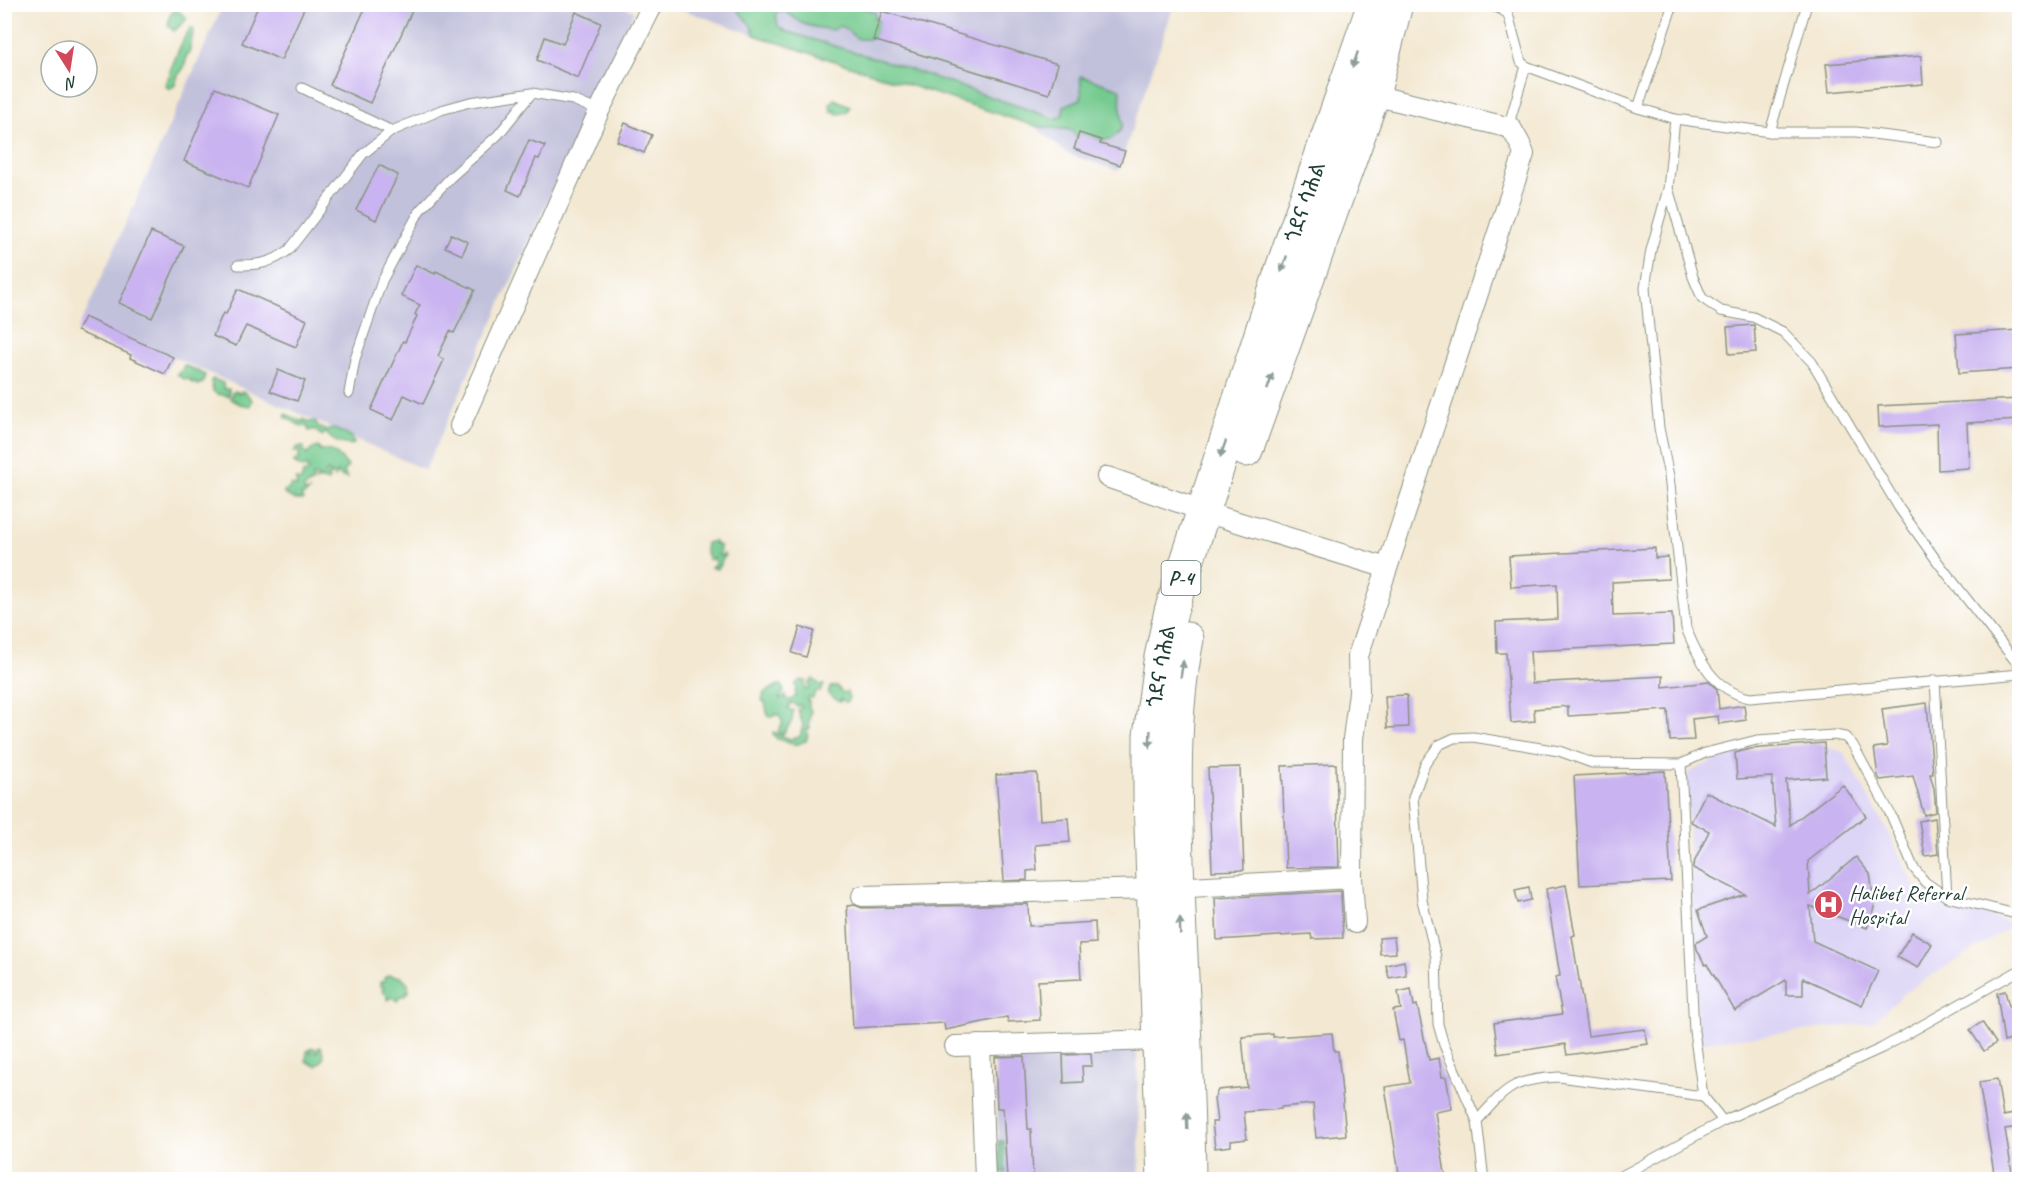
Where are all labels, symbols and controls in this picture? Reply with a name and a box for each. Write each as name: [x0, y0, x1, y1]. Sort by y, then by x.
north arrow: [39, 39, 99, 99]
one-way arrow: [1349, 51, 1359, 69]
text: N: [62, 72, 79, 94]
street label: ጎደና ሳሕል: [1279, 158, 1331, 246]
one-way arrow: [1278, 255, 1288, 273]
one-way arrow: [1266, 373, 1275, 391]
one-way arrow: [1218, 440, 1228, 458]
road number: P-4: [1162, 561, 1200, 595]
street label: ጎደና ሳሕል: [1141, 623, 1181, 709]
one-way arrow: [1178, 659, 1187, 678]
one-way arrow: [1146, 730, 1155, 749]
place label: Halibet Referral Hospital: [1849, 880, 1967, 930]
hospital icon: Halibet Referral Hospital: [1812, 889, 1844, 921]
one-way arrow: [1175, 917, 1184, 936]
one-way arrow: [1183, 1112, 1192, 1131]

